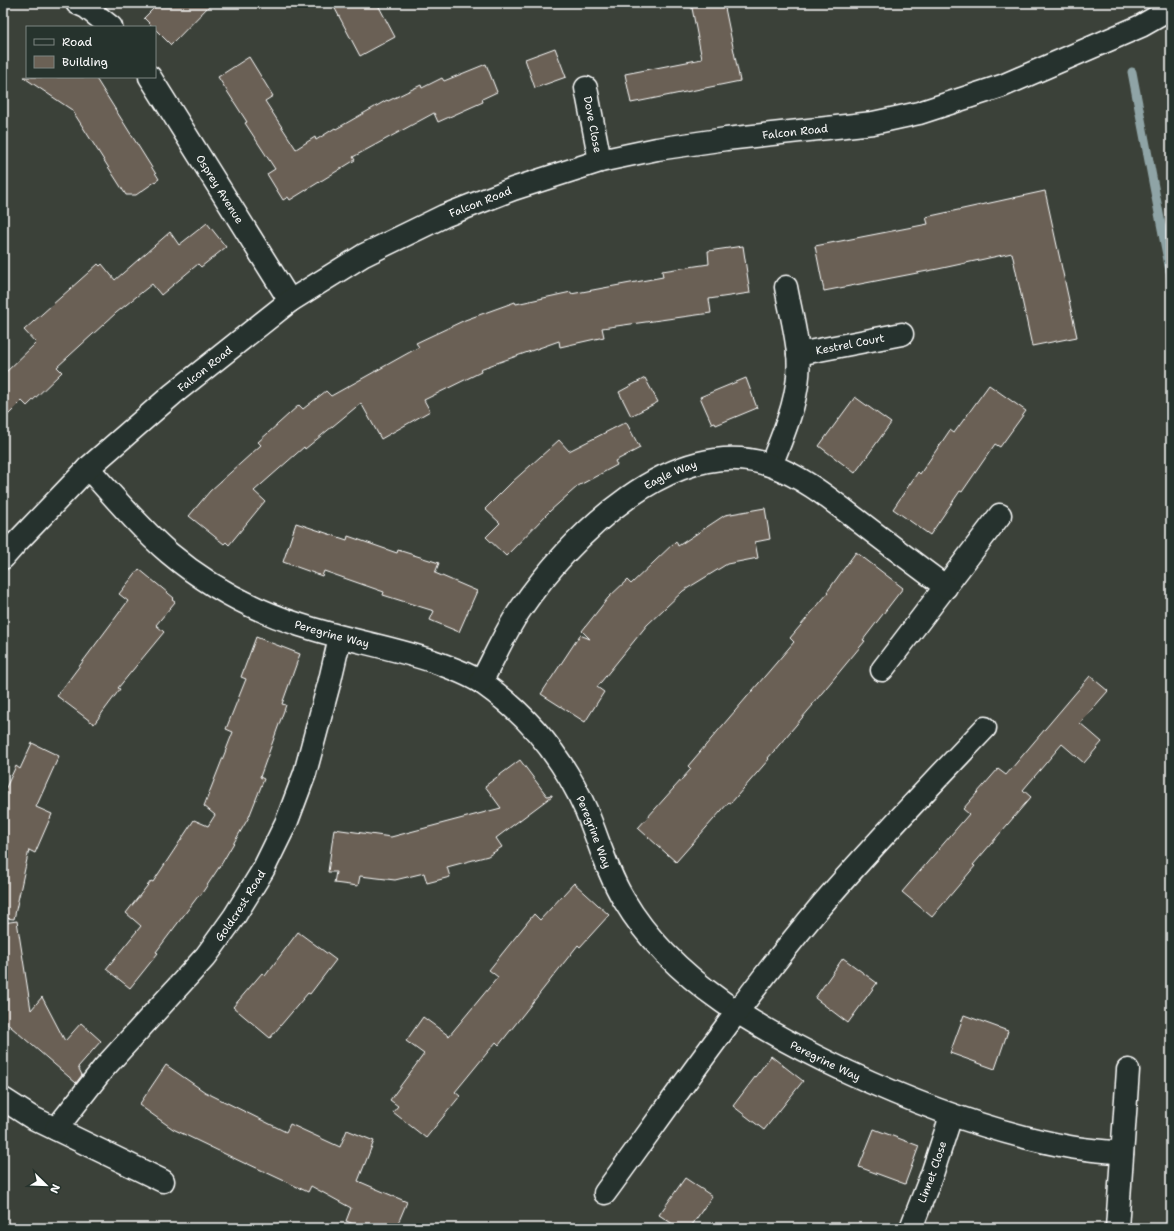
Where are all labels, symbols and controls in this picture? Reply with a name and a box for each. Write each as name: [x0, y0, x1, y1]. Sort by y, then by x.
legend: [26, 26, 156, 78]
text: Road: [62, 34, 93, 50]
text: Building: [62, 54, 108, 70]
street label: Dove Close: [580, 95, 606, 154]
street label: Falcon Road: [762, 120, 829, 143]
street label: Osprey Avenue: [193, 152, 247, 226]
street label: Falcon Road: [447, 183, 514, 221]
street label: Kestrel Court: [814, 330, 886, 358]
street label: Falcon Road: [174, 342, 235, 395]
street label: Eagle Way: [641, 457, 698, 493]
street label: Peregrine Way: [293, 616, 371, 651]
street label: Peregrine Way: [573, 793, 615, 870]
street label: Goldcrest Road: [211, 867, 269, 944]
street label: Peregrine Way: [788, 1037, 863, 1084]
street label: Linnet Close: [914, 1139, 950, 1205]
north arrow: [26, 1165, 66, 1205]
text: N: [46, 1182, 63, 1196]

